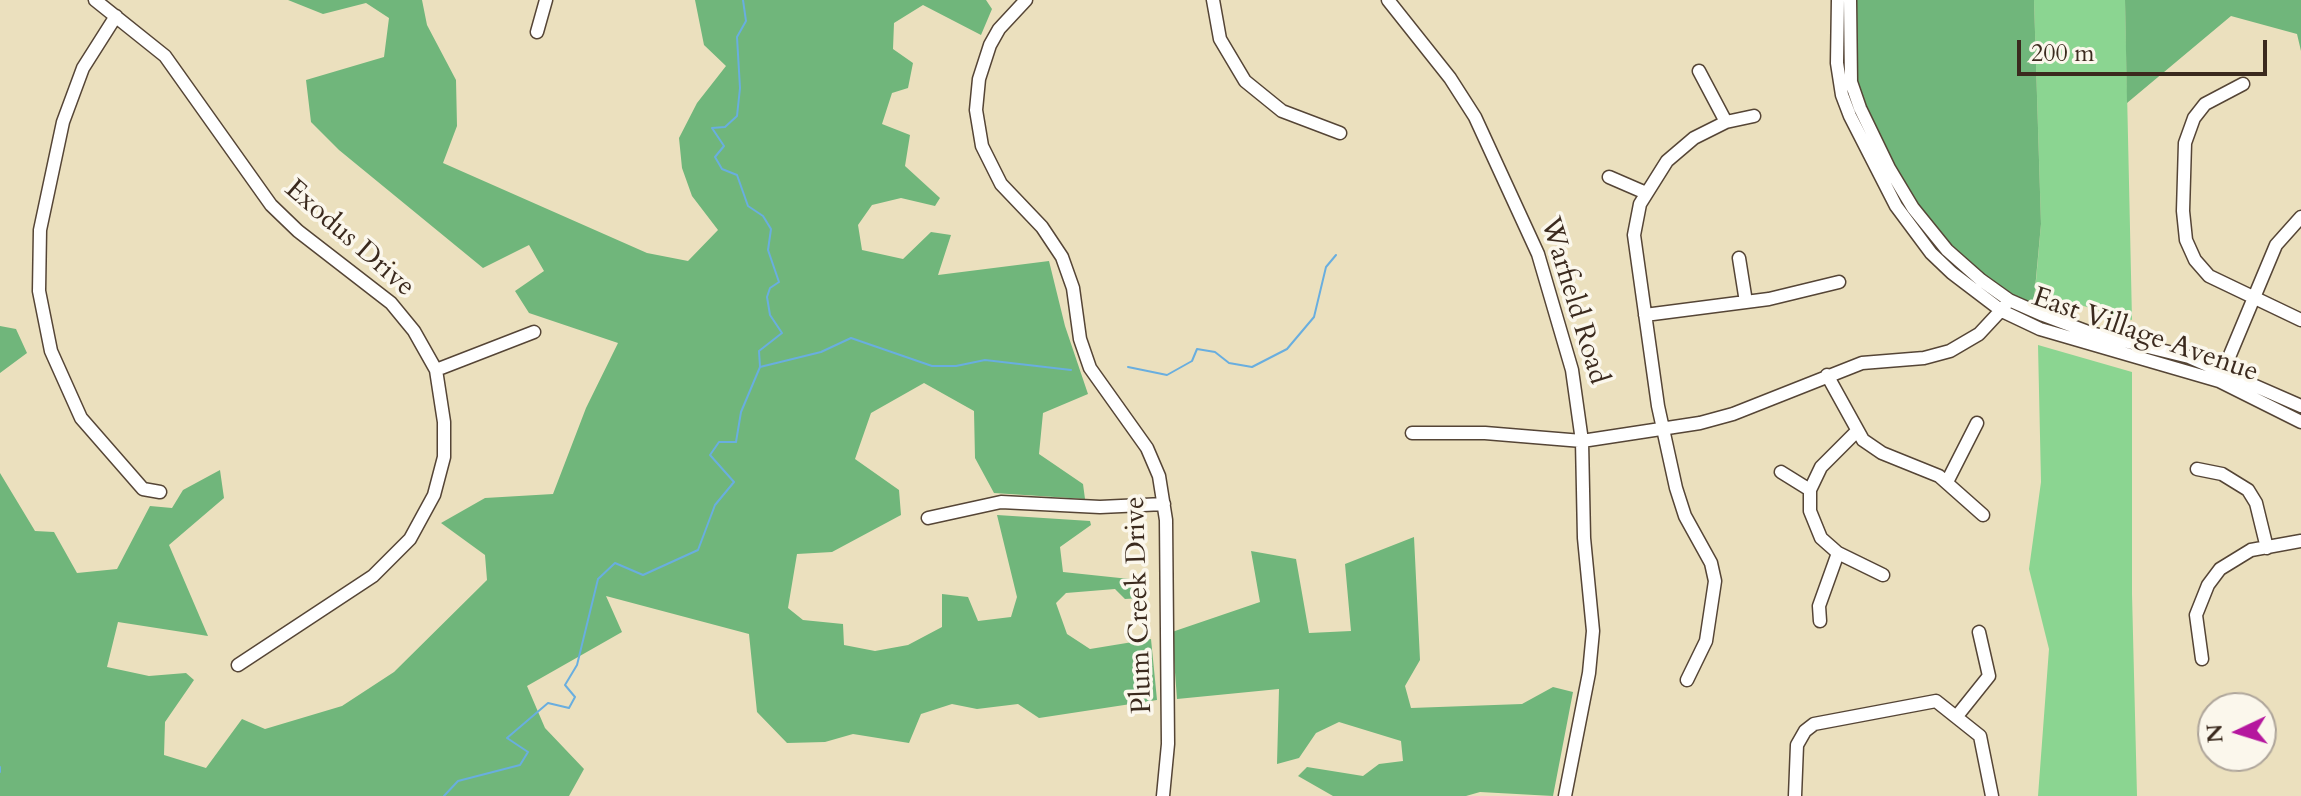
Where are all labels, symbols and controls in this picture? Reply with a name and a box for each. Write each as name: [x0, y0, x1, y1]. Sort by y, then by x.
scale bar: [2021, 24, 2271, 74]
text: 200 m: [2031, 37, 2095, 70]
street label: Exodus Drive: [277, 173, 421, 305]
street label: Warfield Road: [1532, 213, 1614, 389]
street label: East Village Avenue: [2028, 282, 2262, 390]
street label: Plum Creek Drive: [1119, 496, 1161, 714]
north arrow: [2197, 692, 2277, 772]
text: N: [2199, 723, 2231, 744]

